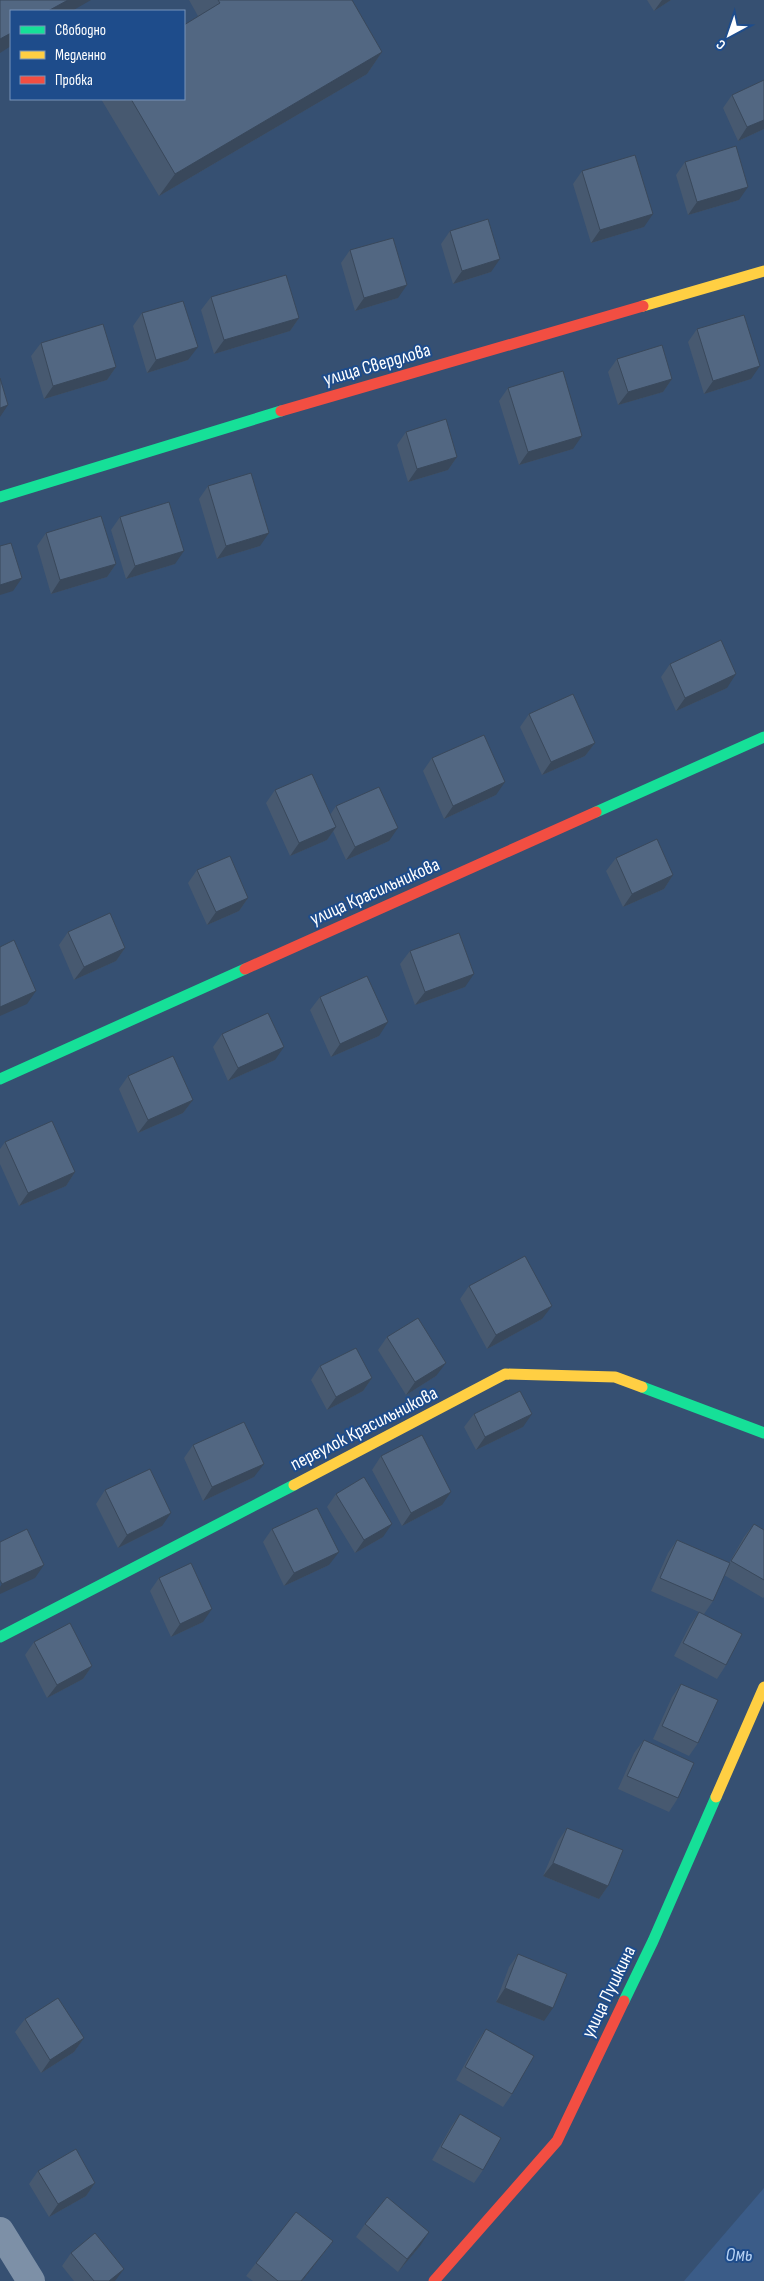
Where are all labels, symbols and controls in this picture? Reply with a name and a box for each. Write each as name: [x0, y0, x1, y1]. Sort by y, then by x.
legend: [10, 10, 185, 100]
north arrow: [704, 10, 754, 60]
text: Свободно: [55, 21, 106, 40]
text: С: [713, 36, 729, 53]
text: Медленно: [55, 46, 106, 65]
text: Пробка: [55, 71, 93, 90]
street label: улица Свердлова: [321, 339, 433, 391]
street label: улица Красильникова: [307, 853, 443, 931]
street label: переулок Красильникова: [286, 1382, 442, 1476]
street label: улица Пушкина: [577, 1942, 641, 2042]
water label: Омь: [725, 2243, 753, 2267]

